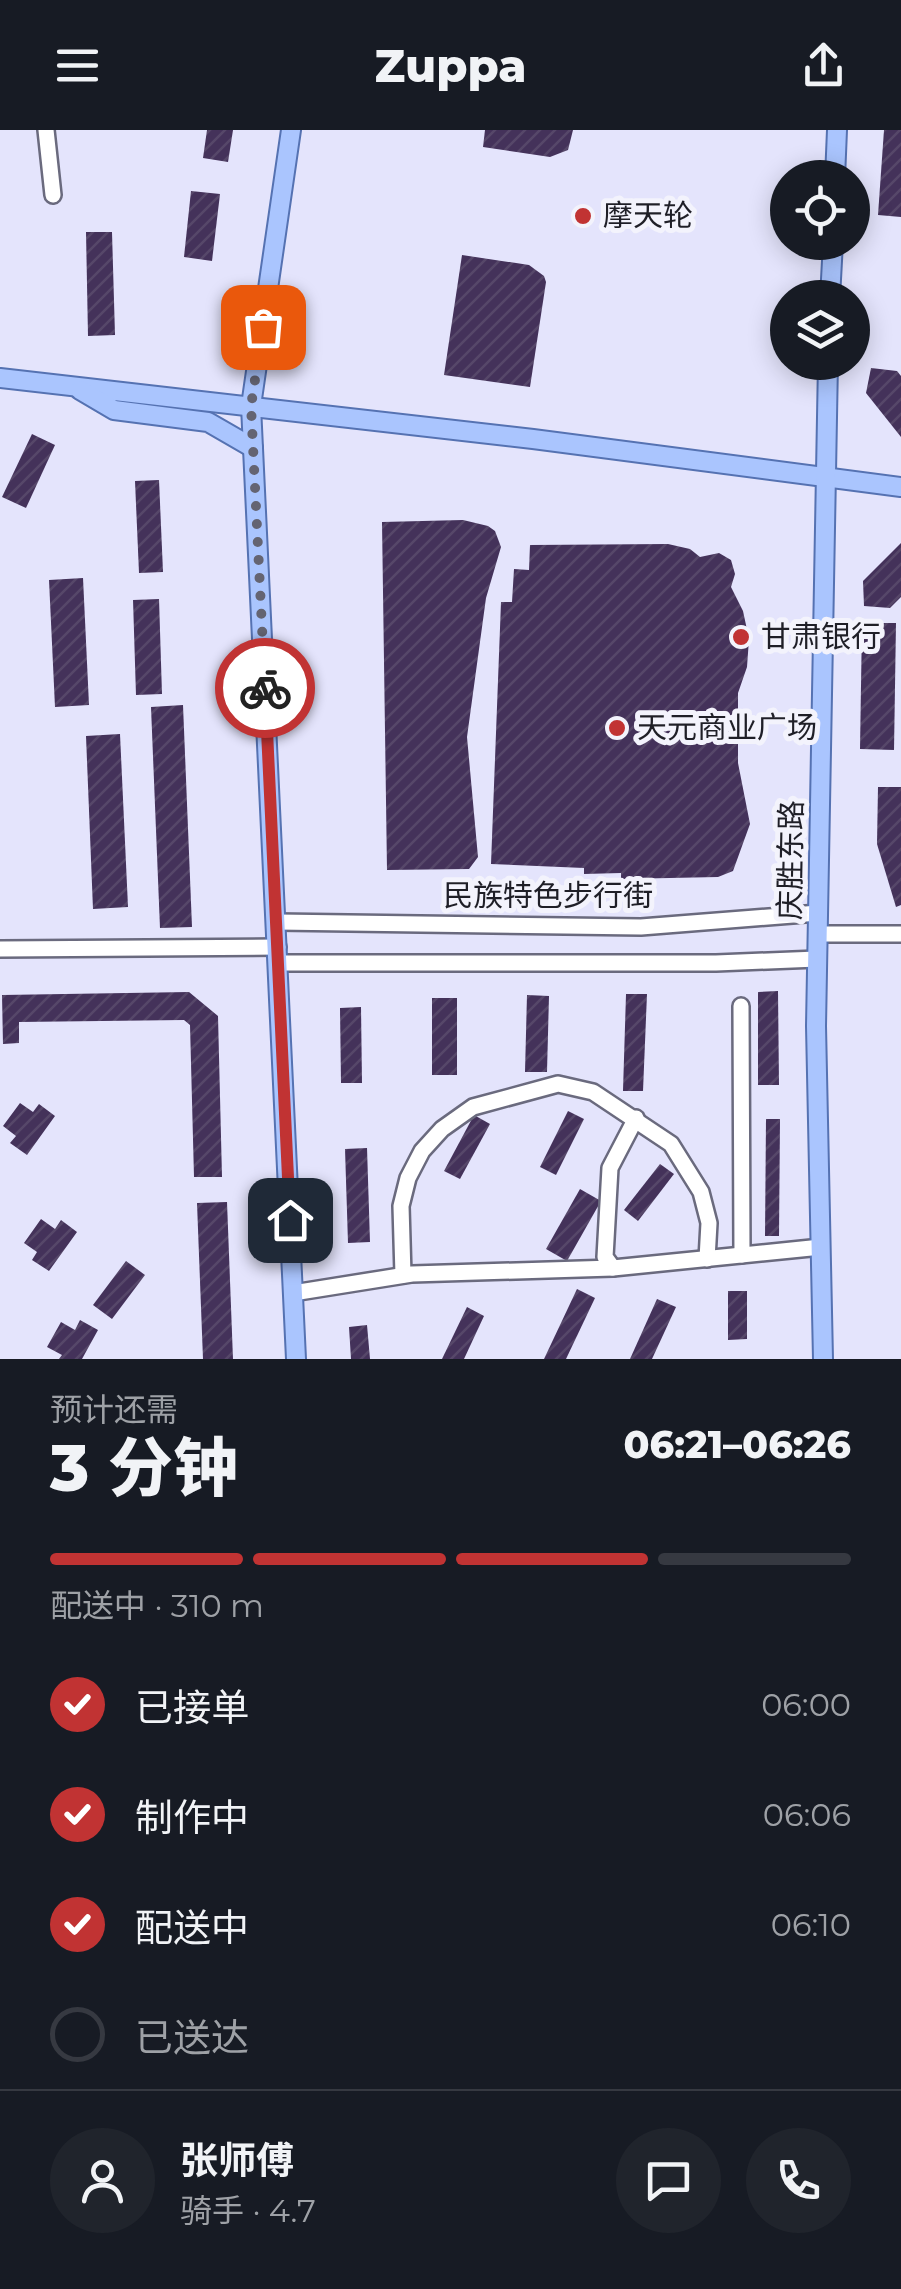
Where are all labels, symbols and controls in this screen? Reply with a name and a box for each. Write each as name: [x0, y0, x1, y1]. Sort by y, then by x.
icon: menu: [50, 38, 105, 93]
text: Zuppa: [375, 38, 526, 93]
icon: share: [796, 38, 851, 93]
map controls: [770, 160, 870, 380]
button: locate: [770, 160, 870, 260]
place label: 摩天轮: [603, 197, 693, 234]
marker: 摩天轮: [572, 205, 594, 227]
button: layers: [770, 280, 870, 380]
pin: [221, 285, 306, 370]
icon: bag: [236, 300, 291, 355]
place label: 甘肃银行: [761, 618, 881, 655]
marker: 甘肃银行: [730, 626, 752, 648]
courier: [215, 638, 315, 738]
icon: bike: [238, 661, 293, 716]
place label: 天元商业广场: [637, 709, 817, 746]
marker: 天元商业广场: [606, 717, 628, 739]
street label: 庆胜东路: [771, 800, 810, 920]
street label: 民族特色步行街: [443, 877, 653, 914]
pin: [248, 1178, 333, 1263]
icon: home: [263, 1193, 318, 1248]
text: 预计还需: [50, 1390, 178, 1429]
text: 06:21–06:26: [623, 1421, 851, 1468]
text: 3 分钟: [50, 1428, 238, 1507]
text: 配送中 · 310 m: [50, 1586, 264, 1625]
icon: check: [50, 1677, 105, 1732]
text: 已接单: [135, 1684, 249, 1731]
text: 06:00: [761, 1685, 851, 1724]
icon: check: [50, 1787, 105, 1842]
text: 制作中: [135, 1794, 249, 1841]
text: 06:06: [763, 1795, 851, 1834]
icon: check: [50, 1897, 105, 1952]
text: 配送中: [135, 1904, 249, 1951]
text: 06:10: [771, 1905, 851, 1944]
text: 已送达: [135, 2014, 249, 2061]
button: person: [50, 2128, 155, 2233]
button: chat: [616, 2128, 721, 2233]
button: phone: [746, 2128, 851, 2233]
text: 张师傅: [180, 2137, 294, 2184]
text: 骑手 · 4.7: [180, 2191, 316, 2230]

